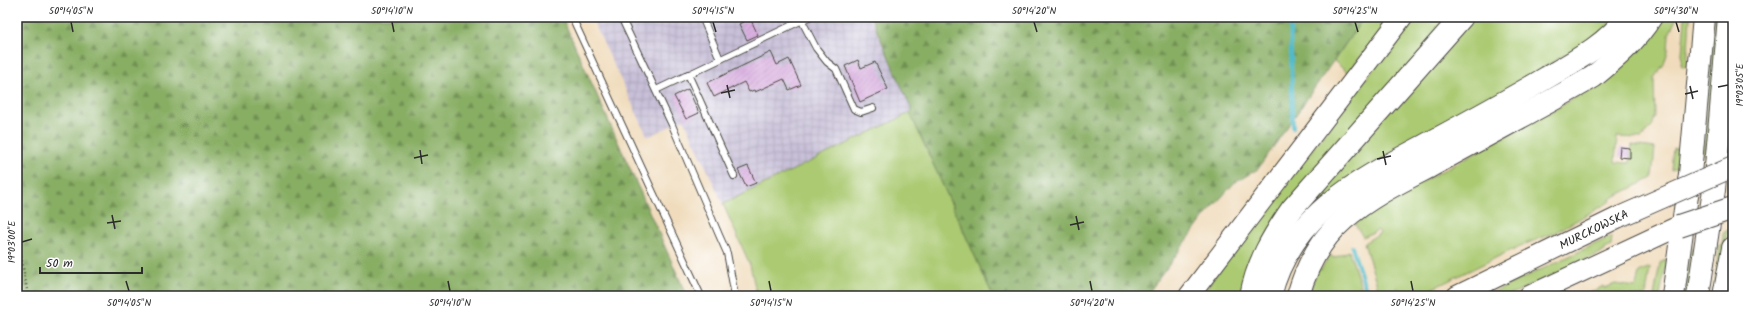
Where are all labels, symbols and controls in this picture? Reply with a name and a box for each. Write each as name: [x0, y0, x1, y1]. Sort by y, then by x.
text: 50°14'05"N: [49, 3, 93, 19]
text: 50°14'10"N: [371, 3, 413, 19]
text: 50°14'15"N: [692, 3, 734, 19]
text: 50°14'20"N: [1012, 3, 1057, 19]
text: 50°14'25"N: [1332, 3, 1378, 19]
text: 50°14'30"N: [1654, 3, 1699, 19]
text: 19°03'05"E: [1732, 62, 1748, 107]
street label: MURCKOWSKA: [1556, 205, 1632, 255]
text: 19°03'00"E: [4, 219, 20, 263]
scale bar: [40, 249, 142, 275]
text: 50 m: [46, 254, 73, 273]
text: 50°14'05"N: [107, 295, 151, 311]
text: 50°14'10"N: [429, 295, 471, 311]
text: 50°14'15"N: [750, 295, 792, 311]
text: 50°14'20"N: [1070, 295, 1115, 311]
text: 50°14'25"N: [1390, 295, 1436, 311]

